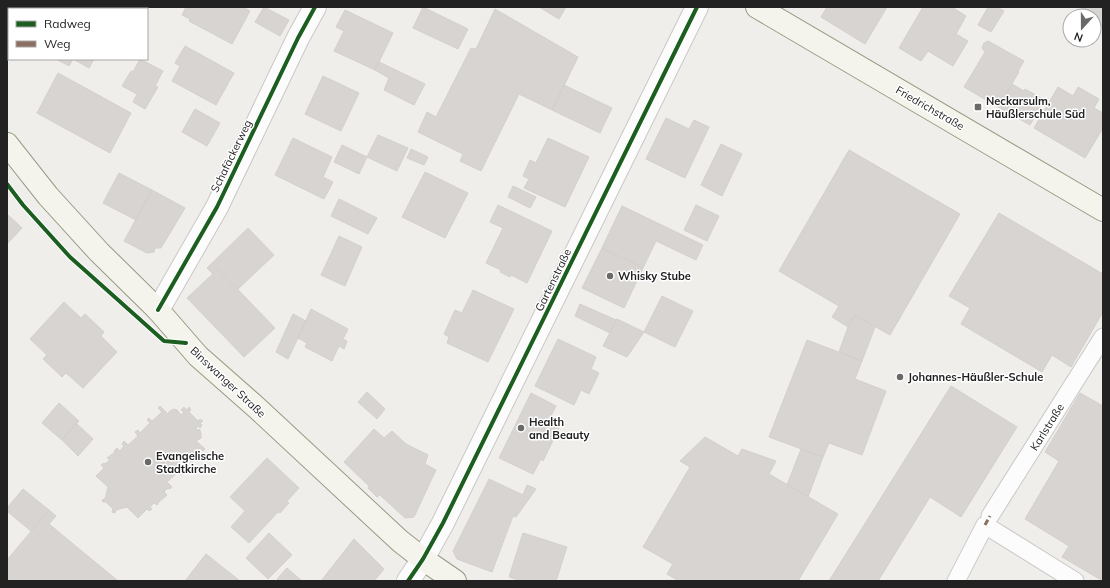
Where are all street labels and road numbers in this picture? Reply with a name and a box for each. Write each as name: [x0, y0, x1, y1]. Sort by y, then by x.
street label: Friedrichstraße: [893, 83, 967, 133]
street label: Schafäckerweg: [207, 117, 255, 195]
street label: Gartenstraße: [532, 246, 574, 314]
street label: Binswanger Straße: [187, 343, 269, 421]
street label: Karlstraße: [1027, 401, 1067, 453]

